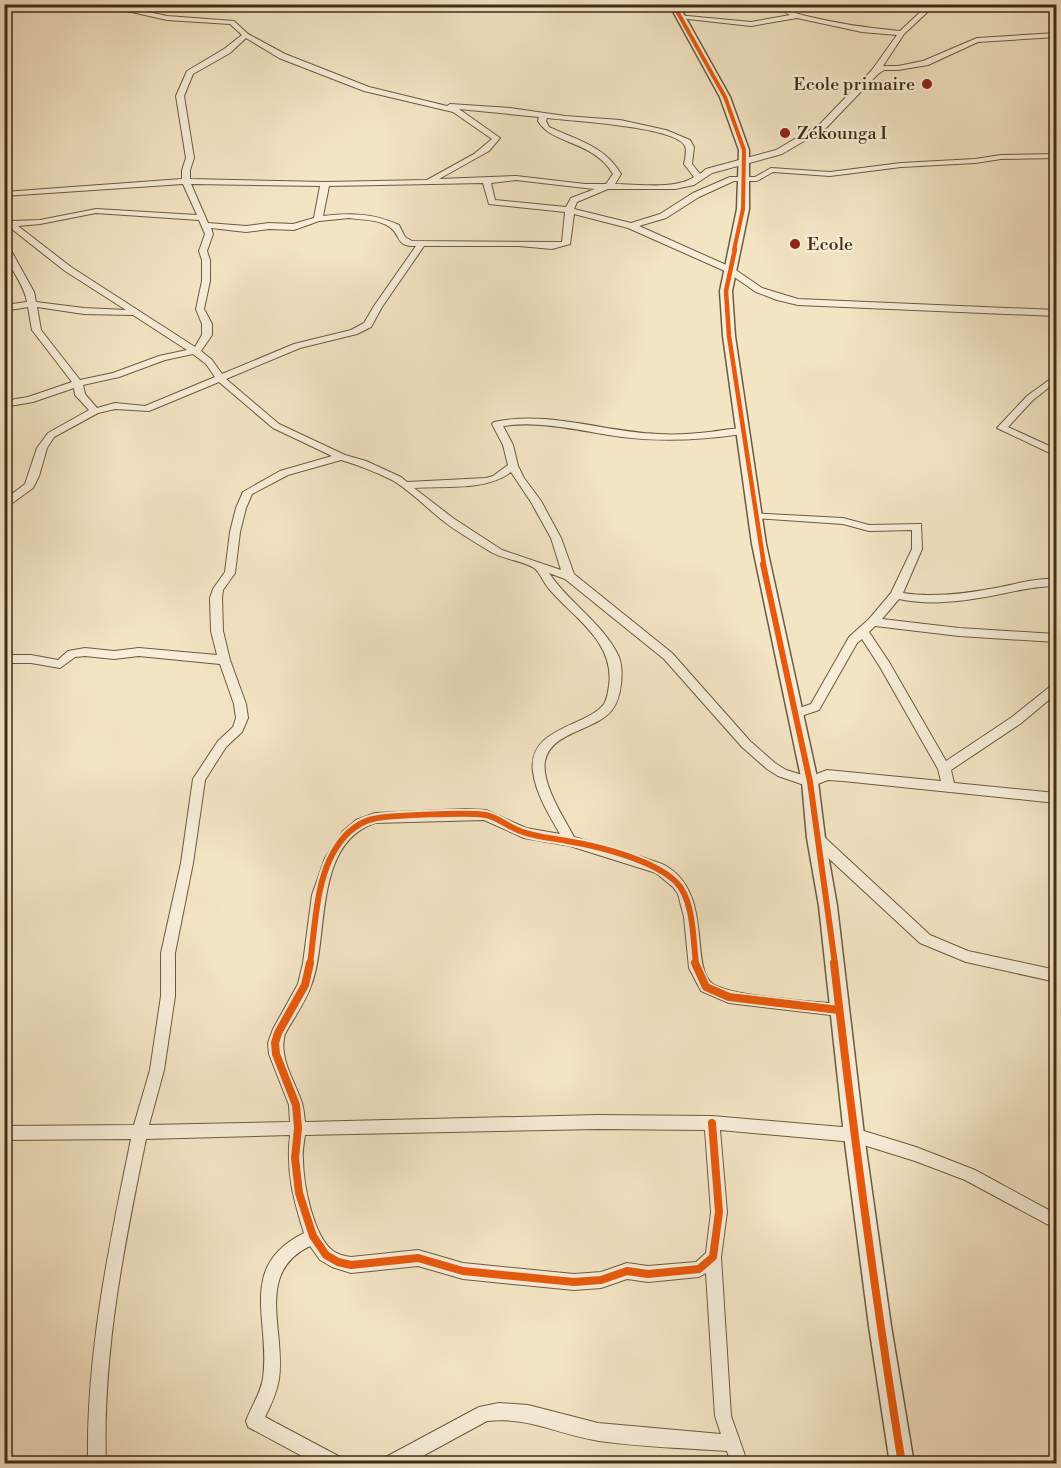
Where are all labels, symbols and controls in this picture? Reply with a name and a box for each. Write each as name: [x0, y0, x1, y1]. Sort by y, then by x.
place label: Ecole primaire: [793, 73, 915, 96]
marker: Ecole primaire: [920, 77, 934, 91]
place label: Zékounga I: [797, 122, 887, 145]
marker: Zékounga I: [778, 126, 792, 140]
place label: Ecole: [807, 233, 853, 256]
marker: Ecole: [788, 237, 802, 251]

